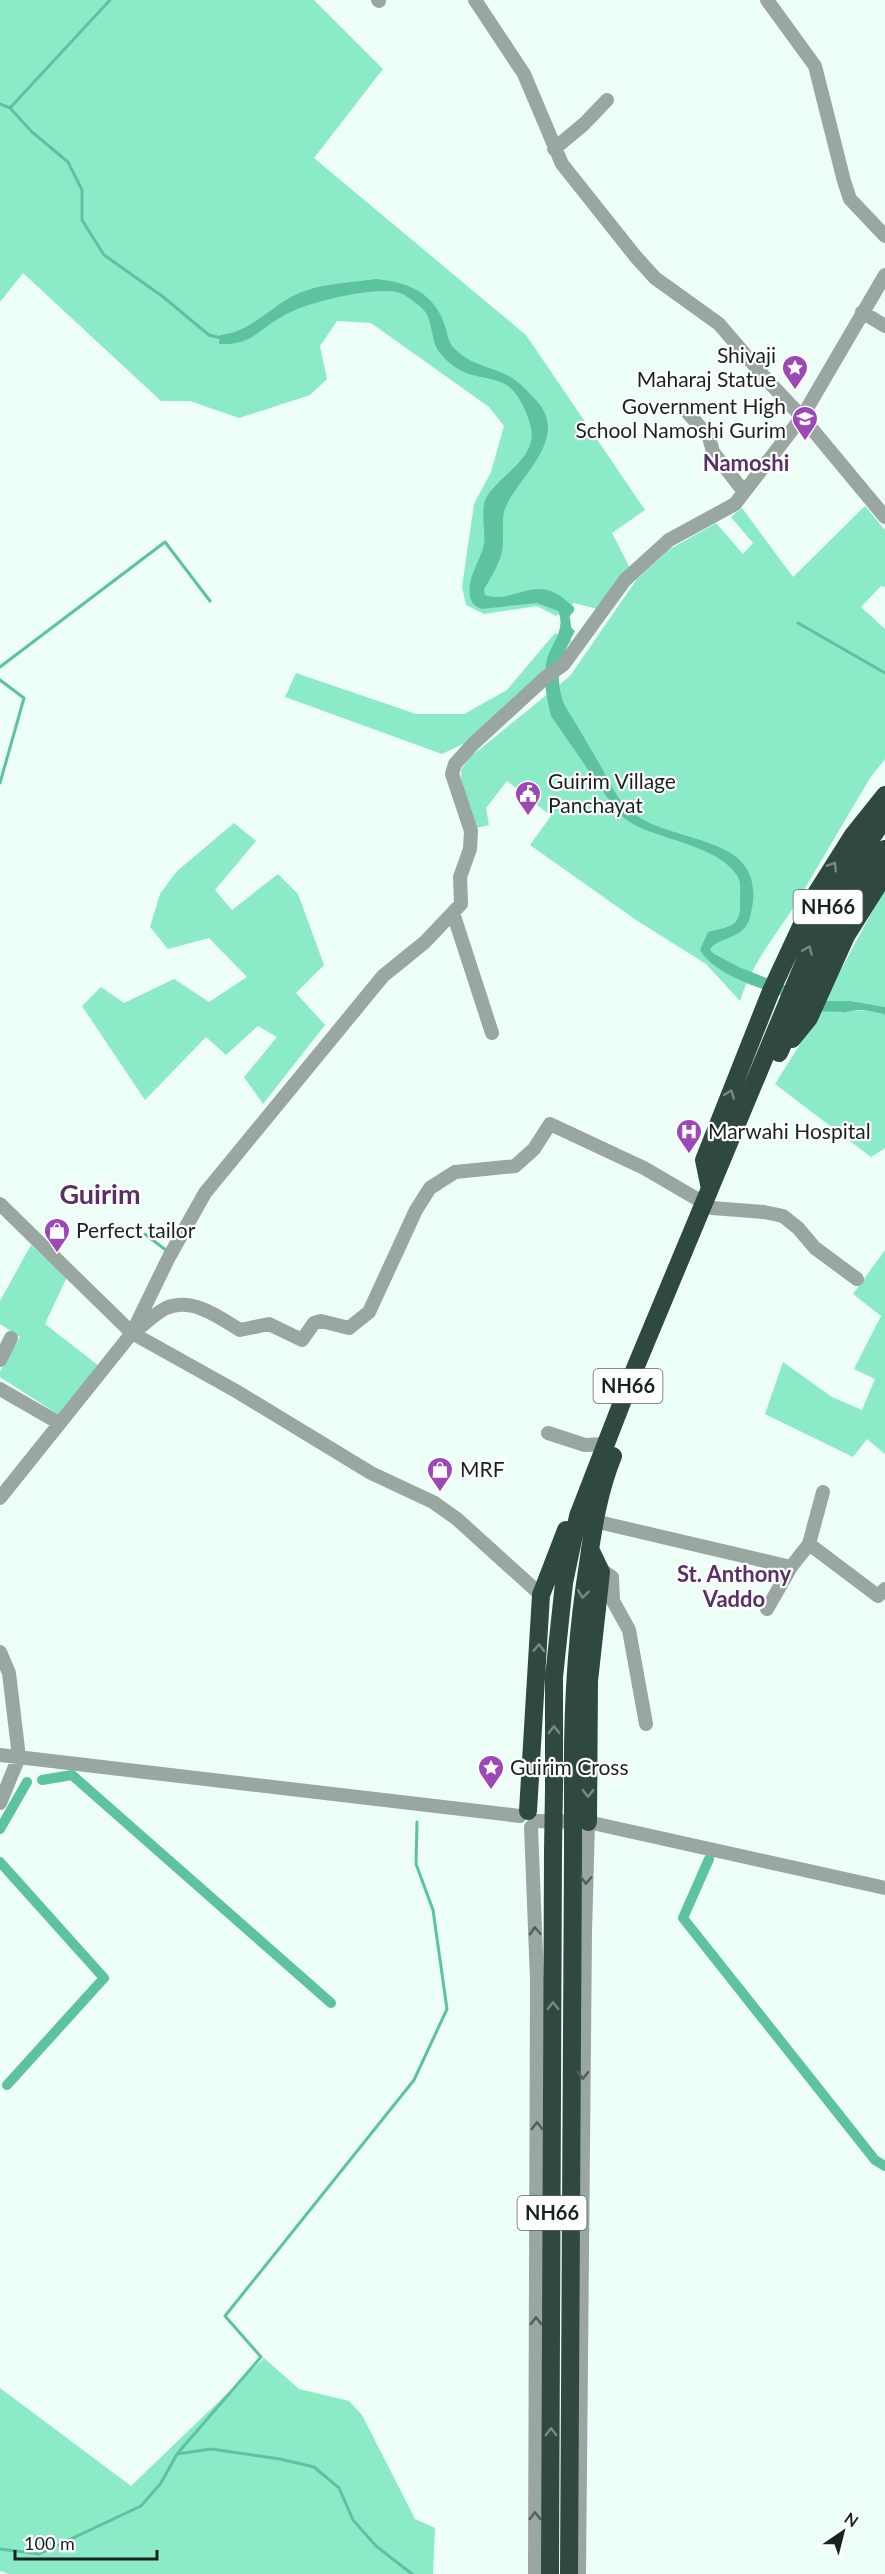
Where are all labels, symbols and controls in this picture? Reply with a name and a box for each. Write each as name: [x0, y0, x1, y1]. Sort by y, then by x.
place label: Shivaji Maharaj Statue: [637, 342, 776, 391]
place icon: Shivaji Maharaj Statue: [780, 353, 810, 391]
place label: Government High School Namoshi Gurim: [575, 393, 786, 442]
school or university icon: Government High School Namoshi Gurim: [790, 404, 820, 442]
district label: Namoshi: [703, 449, 789, 476]
place label: Guirim Village Panchayat: [548, 768, 676, 817]
public building icon: Guirim Village Panchayat: [513, 779, 543, 817]
one-way arrow: [826, 862, 838, 872]
road number: NH66: [794, 890, 862, 924]
one-way arrow: [801, 946, 813, 957]
one-way arrow: [723, 1090, 735, 1101]
hospital icon: Marwahi Hospital: [674, 1117, 704, 1155]
place label: Marwahi Hospital: [708, 1118, 871, 1143]
district label: Guirim: [59, 1177, 141, 1210]
shop icon: Perfect tailor: [42, 1216, 72, 1254]
place label: Perfect tailor: [76, 1217, 196, 1242]
road number: NH66: [594, 1369, 662, 1403]
shop icon: MRF: [425, 1455, 455, 1493]
place label: MRF: [460, 1456, 505, 1481]
district label: St. Anthony Vaddo: [677, 1560, 791, 1612]
one-way arrow: [578, 1590, 590, 1599]
one-way arrow: [532, 1643, 545, 1652]
one-way arrow: [548, 1726, 560, 1735]
place icon: Guirim Cross: [476, 1753, 506, 1791]
place label: Guirim Cross: [510, 1754, 629, 1779]
one-way arrow: [582, 1789, 594, 1798]
one-way arrow: [580, 1876, 593, 1885]
one-way arrow: [529, 1926, 542, 1935]
one-way arrow: [547, 2001, 559, 2010]
one-way arrow: [577, 2071, 590, 2080]
one-way arrow: [531, 2121, 543, 2130]
road number: NH66: [518, 2196, 586, 2230]
one-way arrow: [530, 2316, 542, 2325]
one-way arrow: [545, 2427, 557, 2436]
north arrow: [813, 2502, 873, 2562]
text: N: [841, 2508, 862, 2531]
one-way arrow: [529, 2511, 541, 2520]
scale bar: [15, 2523, 158, 2561]
text: 100 m: [24, 2532, 75, 2554]

